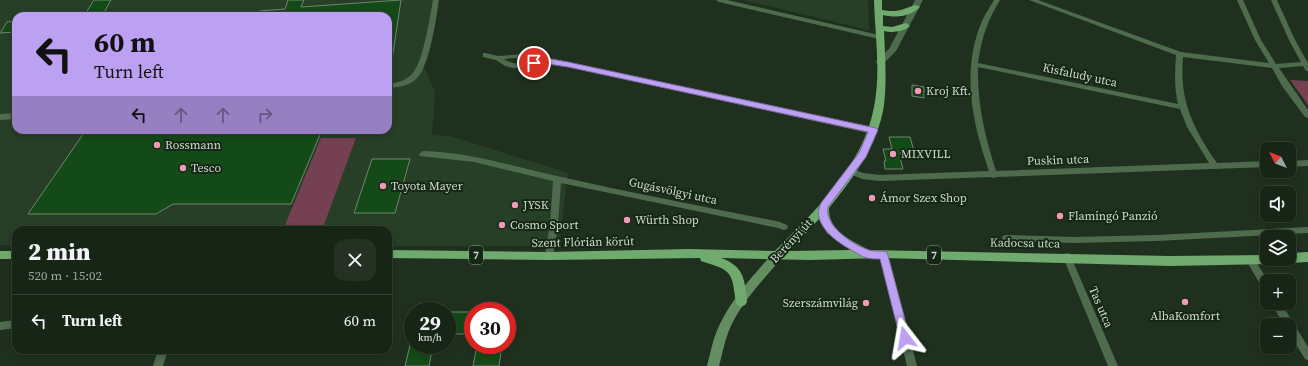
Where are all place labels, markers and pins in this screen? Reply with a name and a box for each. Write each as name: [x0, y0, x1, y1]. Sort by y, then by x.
pin: [517, 46, 551, 80]
place label: Kroj Kft.: [926, 83, 971, 99]
marker: Kroj Kft.: [913, 86, 923, 96]
place label: Rossmann: [165, 137, 221, 153]
marker: Rossmann: [152, 140, 162, 150]
place label: MIXVILL: [901, 146, 951, 162]
marker: MIXVILL: [888, 149, 898, 159]
place label: Tesco: [191, 160, 222, 176]
marker: Tesco: [178, 163, 188, 173]
place label: Toyota Mayer: [391, 178, 463, 194]
marker: Toyota Mayer: [378, 181, 388, 191]
place label: Ámor Szex Shop: [880, 190, 967, 206]
marker: Ámor Szex Shop: [867, 193, 877, 203]
place label: JYSK: [522, 197, 549, 213]
marker: JYSK: [510, 200, 520, 210]
place label: Flamingó Panzió: [1068, 208, 1158, 224]
marker: Flamingó Panzió: [1055, 211, 1065, 221]
place label: Würth Shop: [635, 212, 699, 228]
marker: Würth Shop: [622, 215, 632, 225]
place label: Cosmo Sport: [510, 217, 578, 233]
marker: Cosmo Sport: [497, 220, 507, 230]
place label: Szerszámvilág: [783, 295, 858, 311]
marker: AlbaKomfort: [1180, 297, 1190, 307]
marker: Szerszámvilág: [861, 298, 871, 308]
place label: AlbaKomfort: [1150, 308, 1220, 324]

